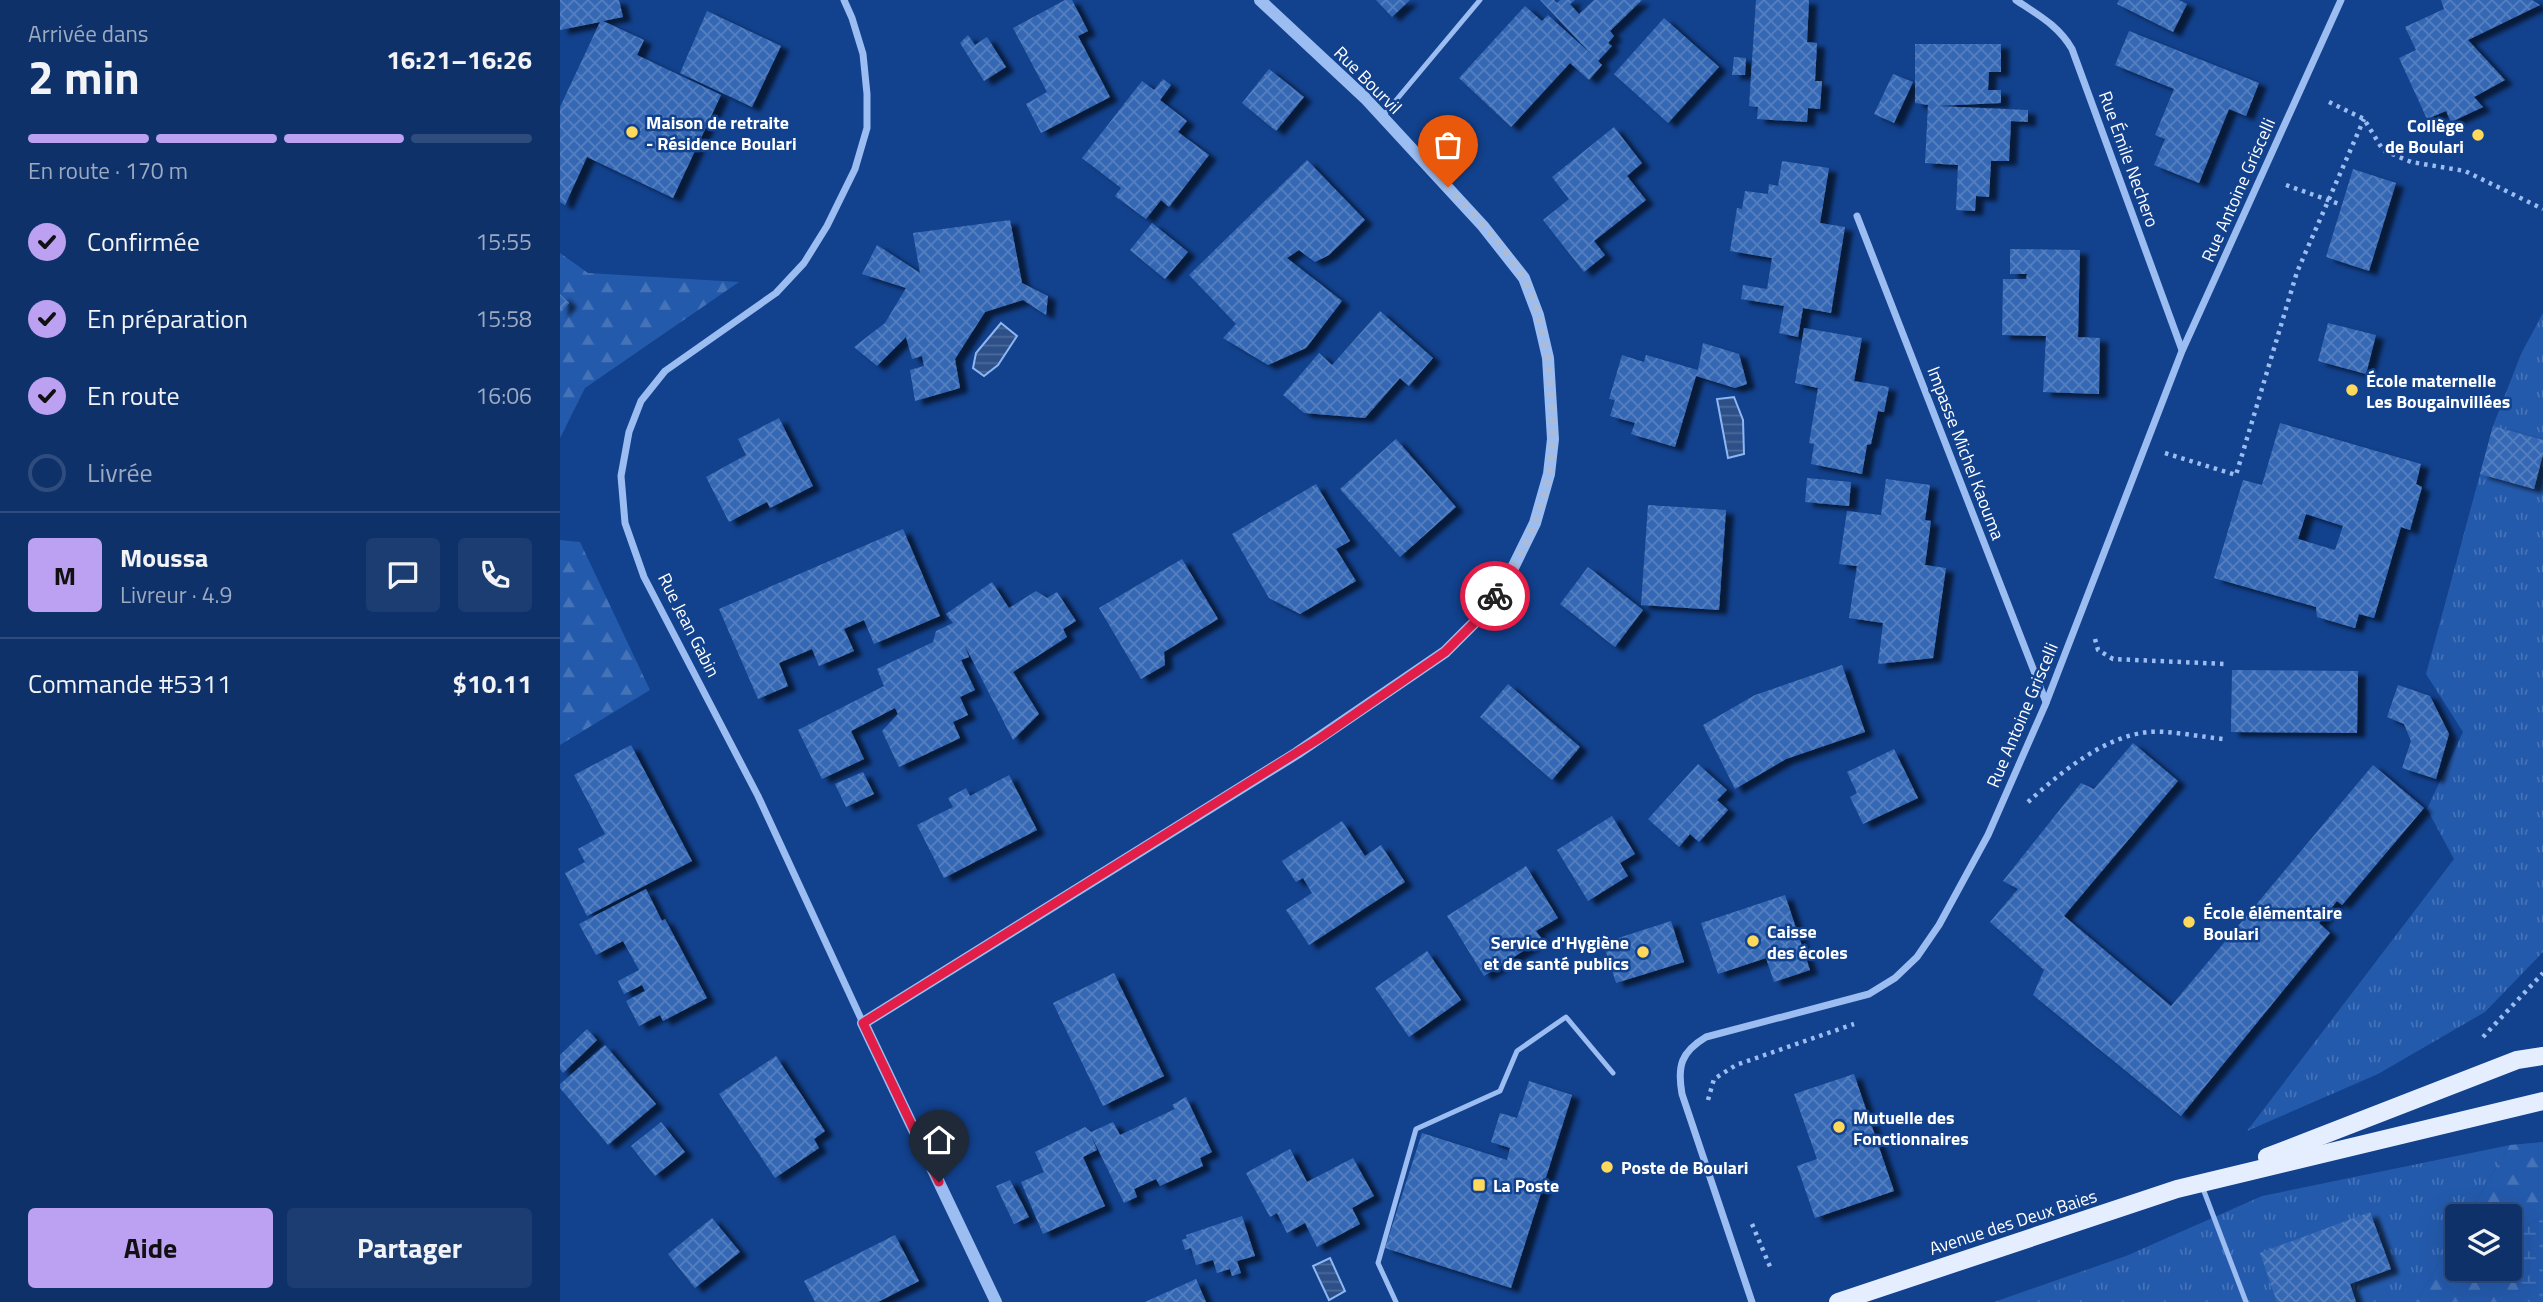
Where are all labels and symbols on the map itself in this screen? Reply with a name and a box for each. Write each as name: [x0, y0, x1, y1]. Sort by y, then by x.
street label: Rue Bourvil: [1328, 40, 1408, 120]
street label: Rue Émile Nechero: [2092, 87, 2166, 231]
place label: Maison de retraite - Résidence Boulari: [646, 109, 797, 157]
place label: Collège de Boulari: [2385, 112, 2464, 160]
street label: Rue Antoine Griscelli: [2194, 114, 2282, 266]
pin: [1418, 115, 1478, 187]
marker: Maison de retraite - Résidence Boulari: [624, 124, 640, 140]
marker: Collège de Boulari: [2470, 127, 2486, 143]
street label: Impasse Michel Kaouma: [1920, 362, 2012, 544]
place label: École maternelle Les Bougainvillées: [2366, 367, 2510, 415]
marker: École maternelle Les Bougainvillées: [2344, 382, 2360, 398]
courier: [1460, 561, 1530, 631]
street label: Rue Jean Gabin: [651, 568, 727, 682]
street label: Rue Antoine Griscelli: [1979, 638, 2065, 792]
place label: École élémentaire Boulari: [2203, 899, 2342, 947]
marker: École élémentaire Boulari: [2181, 914, 2197, 930]
place label: Caisse des écoles: [1767, 918, 1848, 966]
place label: Service d'Hygiène et de santé publics: [1483, 929, 1629, 977]
marker: Caisse des écoles: [1745, 933, 1761, 949]
marker: Service d'Hygiène et de santé publics: [1635, 944, 1651, 960]
place label: Mutuelle des Fonctionnaires: [1853, 1104, 1969, 1152]
pin: [909, 1110, 969, 1182]
marker: Mutuelle des Fonctionnaires: [1831, 1119, 1847, 1135]
place label: Poste de Boulari: [1621, 1154, 1748, 1181]
marker: Poste de Boulari: [1599, 1159, 1615, 1175]
place label: La Poste: [1493, 1172, 1559, 1199]
marker: La Poste: [1471, 1177, 1487, 1193]
street label: Avenue des Deux Baies: [1926, 1182, 2100, 1262]

